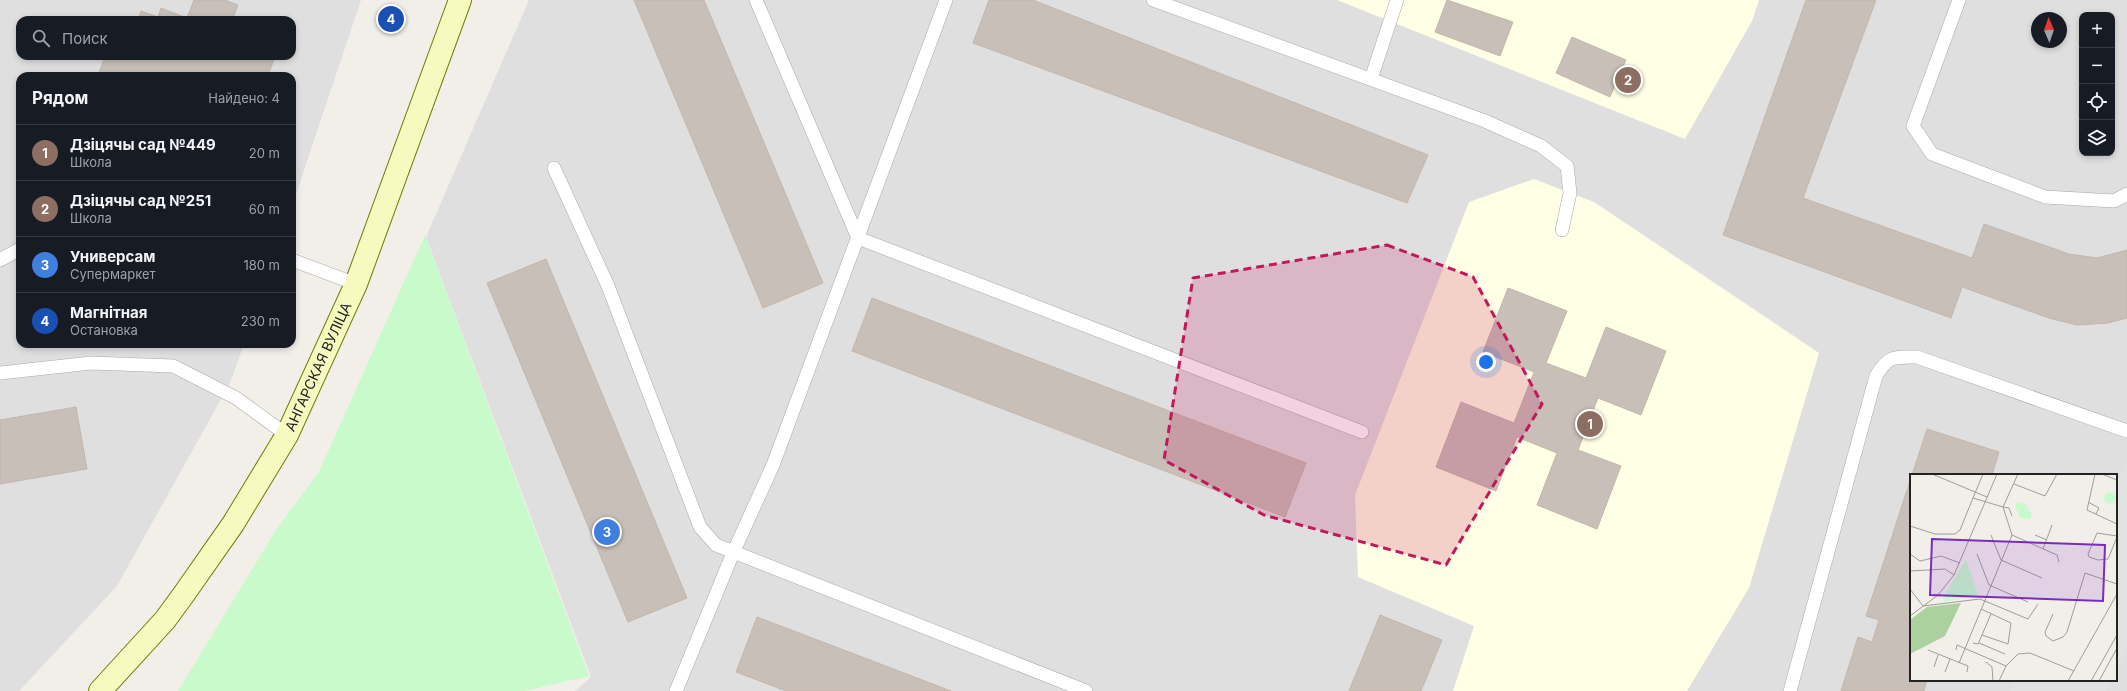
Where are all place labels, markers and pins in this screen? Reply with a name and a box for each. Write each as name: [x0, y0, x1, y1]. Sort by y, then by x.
pin: 4: [378, 4, 404, 34]
pin: 2: [1615, 65, 1641, 95]
pin: 1: [1577, 409, 1603, 439]
pin: 3: [594, 517, 620, 547]

